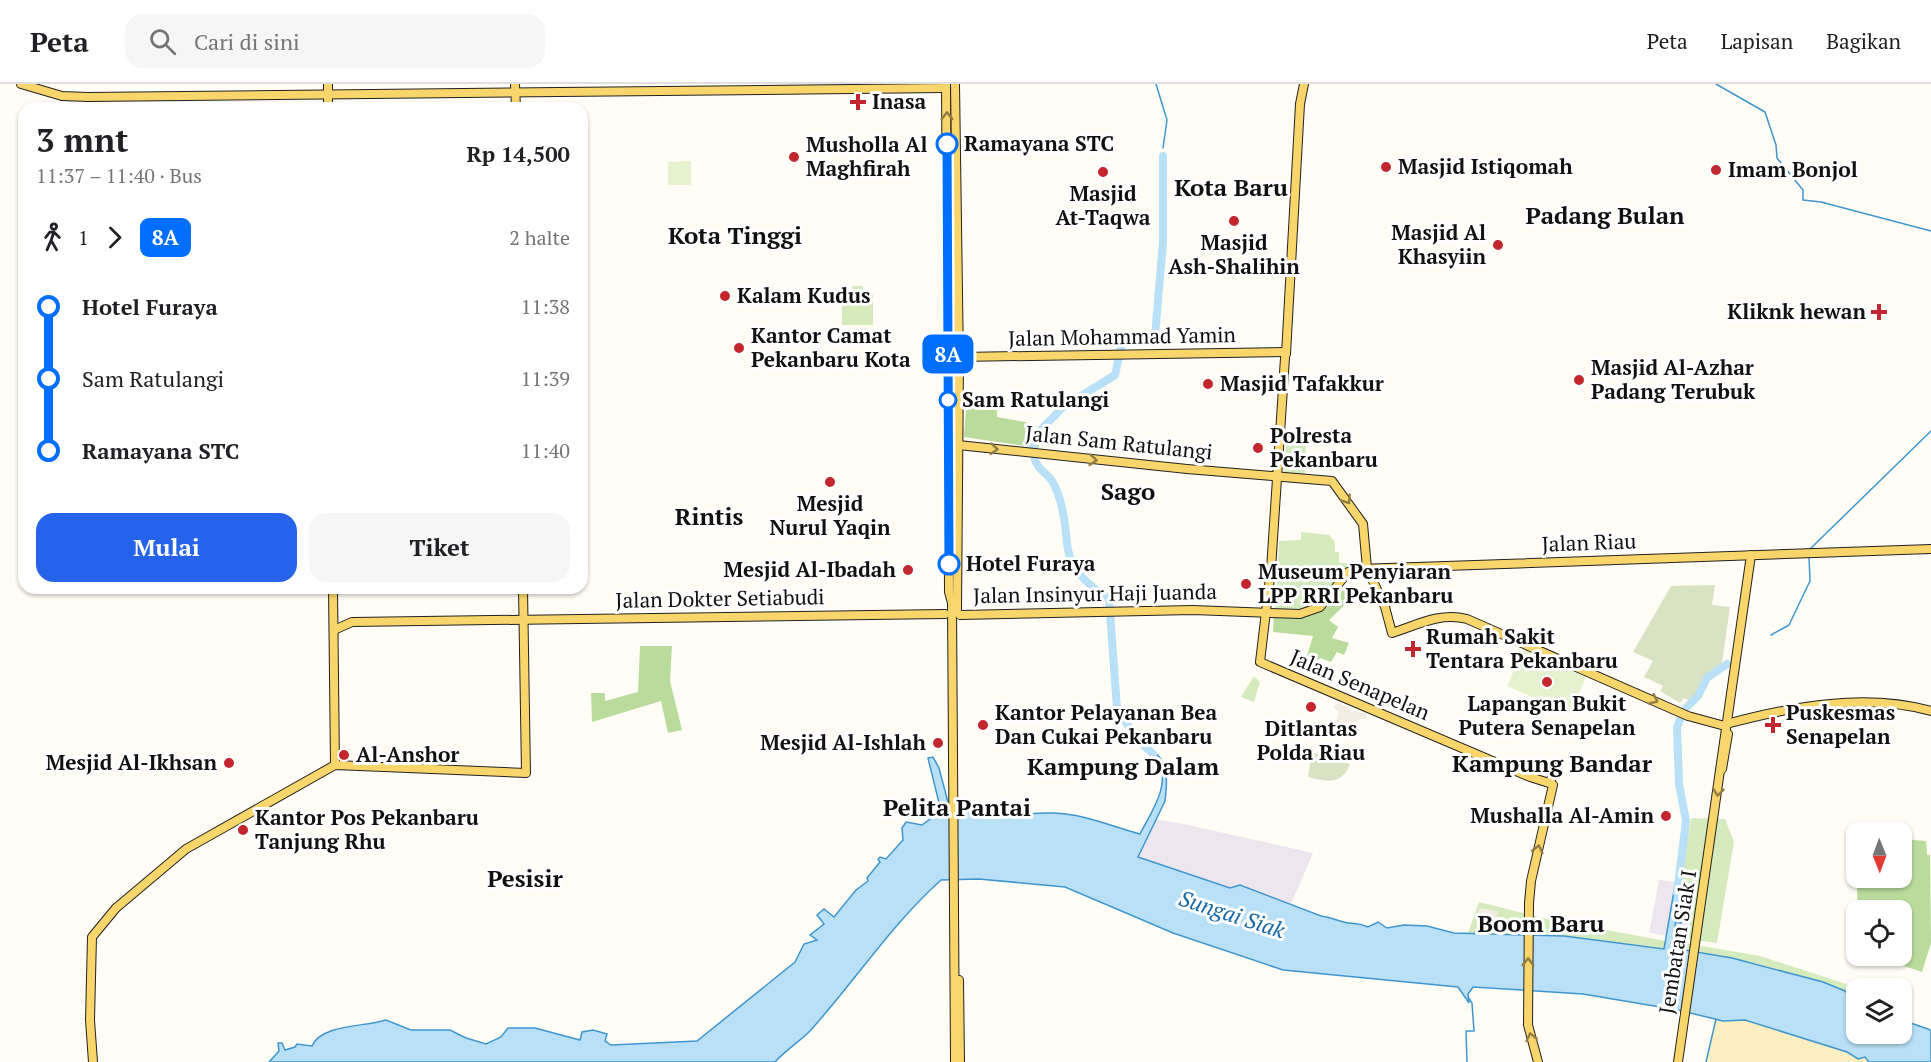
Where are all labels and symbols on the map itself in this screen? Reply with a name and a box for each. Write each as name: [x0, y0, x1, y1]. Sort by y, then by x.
place label: Inasa: [872, 87, 927, 115]
marker: Inasa: [849, 93, 867, 111]
one-way arrow: [941, 112, 953, 121]
place label: Ramayana STC: [964, 129, 1114, 157]
place label: Musholla Al Maghfirah: [806, 130, 927, 182]
marker: Ramayana STC: [936, 133, 958, 155]
marker: Musholla Al Maghfirah: [787, 150, 801, 164]
place label: Masjid Istiqomah: [1398, 152, 1573, 180]
place label: Imam Bonjol: [1728, 155, 1858, 183]
marker: Masjid Istiqomah: [1379, 160, 1393, 174]
marker: Imam Bonjol: [1709, 163, 1723, 177]
marker: Masjid At-Taqwa: [1096, 165, 1110, 179]
district label: Kota Baru: [1174, 171, 1288, 203]
place label: Masjid At-Taqwa: [1055, 179, 1151, 231]
district label: Padang Bulan: [1525, 199, 1685, 231]
marker: Masjid Ash-Shalihin: [1227, 214, 1241, 228]
place label: Masjid Al Khasyiin: [1391, 218, 1486, 270]
district label: Kota Tinggi: [668, 219, 802, 251]
place label: Masjid Ash-Shalihin: [1168, 228, 1300, 280]
marker: Masjid Al Khasyiin: [1491, 238, 1505, 252]
place label: Kalam Kudus: [737, 281, 870, 309]
marker: Kalam Kudus: [718, 289, 732, 303]
place label: Kliknk hewan: [1727, 297, 1866, 325]
marker: Kliknk hewan: [1870, 303, 1888, 321]
street label: Jalan Mohammad Yamin: [1008, 320, 1237, 352]
place label: Kantor Camat Pekanbaru Kota: [751, 321, 911, 373]
line badge: 8A: [921, 334, 975, 374]
marker: Kantor Camat Pekanbaru Kota: [732, 341, 746, 355]
place label: Masjid Al-Azhar Padang Terubuk: [1591, 353, 1756, 405]
place label: Masjid Tafakkur: [1220, 369, 1384, 397]
marker: Masjid Al-Azhar Padang Terubuk: [1572, 373, 1586, 387]
marker: Masjid Tafakkur: [1201, 377, 1215, 391]
place label: Sam Ratulangi: [962, 385, 1109, 413]
marker: Sam Ratulangi: [939, 391, 957, 409]
street label: Jalan Sam Ratulangi: [1024, 418, 1214, 466]
place label: Polresta Pekanbaru: [1270, 421, 1378, 473]
marker: Polresta Pekanbaru: [1251, 441, 1265, 455]
one-way arrow: [989, 442, 998, 455]
one-way arrow: [1089, 453, 1098, 466]
marker: Mesjid Nurul Yaqin: [823, 475, 837, 489]
district label: Sago: [1101, 475, 1155, 507]
place label: Mesjid Nurul Yaqin: [769, 489, 891, 541]
one-way arrow: [1340, 493, 1351, 504]
district label: Rintis: [675, 500, 743, 532]
street label: Jalan Riau: [1541, 526, 1637, 558]
place label: Hotel Furaya: [966, 549, 1096, 577]
marker: Hotel Furaya: [938, 553, 960, 575]
place label: Mesjid Al-Ibadah: [723, 555, 897, 583]
place label: Museum Penyiaran LPP RRI Pekanbaru: [1258, 557, 1453, 609]
marker: Mesjid Al-Ibadah: [901, 563, 915, 577]
street label: Jalan Insinyur Haji Juanda: [973, 577, 1217, 609]
marker: Museum Penyiaran LPP RRI Pekanbaru: [1239, 577, 1253, 591]
street label: Jalan Dokter Setiabudi: [615, 582, 825, 614]
place label: Rumah Sakit Tentara Pekanbaru: [1426, 622, 1618, 674]
marker: Rumah Sakit Tentara Pekanbaru: [1404, 640, 1422, 658]
street label: Jalan Senapelan: [1286, 642, 1435, 726]
marker: Lapangan Bukit Putera Senapelan: [1540, 675, 1554, 689]
place label: Lapangan Bukit Putera Senapelan: [1459, 689, 1636, 741]
one-way arrow: [1647, 693, 1658, 705]
place label: Kantor Pelayanan Bea Dan Cukai Pekanbaru: [995, 698, 1218, 750]
place label: Puskesmas Senapelan: [1786, 698, 1895, 750]
marker: Ditlantas Polda Riau: [1304, 700, 1318, 714]
place label: Ditlantas Polda Riau: [1257, 714, 1365, 766]
marker: Puskesmas Senapelan: [1764, 716, 1782, 734]
marker: Kantor Pelayanan Bea Dan Cukai Pekanbaru: [976, 718, 990, 732]
place label: Mesjid Al-Ishlah: [760, 728, 927, 756]
marker: Mesjid Al-Ishlah: [931, 736, 945, 750]
place label: Al-Anshor: [356, 740, 459, 768]
district label: Kampung Bandar: [1452, 747, 1653, 779]
place label: Mesjid Al-Ikhsan: [46, 748, 217, 776]
marker: Al-Anshor: [337, 748, 351, 762]
district label: Kampung Dalam: [1027, 750, 1219, 782]
marker: Mesjid Al-Ikhsan: [222, 756, 236, 770]
one-way arrow: [1712, 788, 1725, 797]
district label: Pelita Pantai: [883, 791, 1031, 823]
place label: Mushalla Al-Amin: [1470, 801, 1654, 829]
place label: Kantor Pos Pekanbaru Tanjung Rhu: [255, 803, 479, 855]
marker: Mushalla Al-Amin: [1659, 809, 1673, 823]
north arrow: [1846, 822, 1912, 888]
marker: Kantor Pos Pekanbaru Tanjung Rhu: [236, 823, 250, 837]
one-way arrow: [1531, 844, 1544, 854]
district label: Pesisir: [487, 862, 563, 894]
street label: Jembatan Siak I: [1652, 868, 1702, 1016]
water label: Sungai Siak: [1176, 883, 1289, 944]
district label: Boom Baru: [1478, 907, 1605, 939]
one-way arrow: [1522, 957, 1535, 966]
one-way arrow: [1525, 1032, 1538, 1042]

